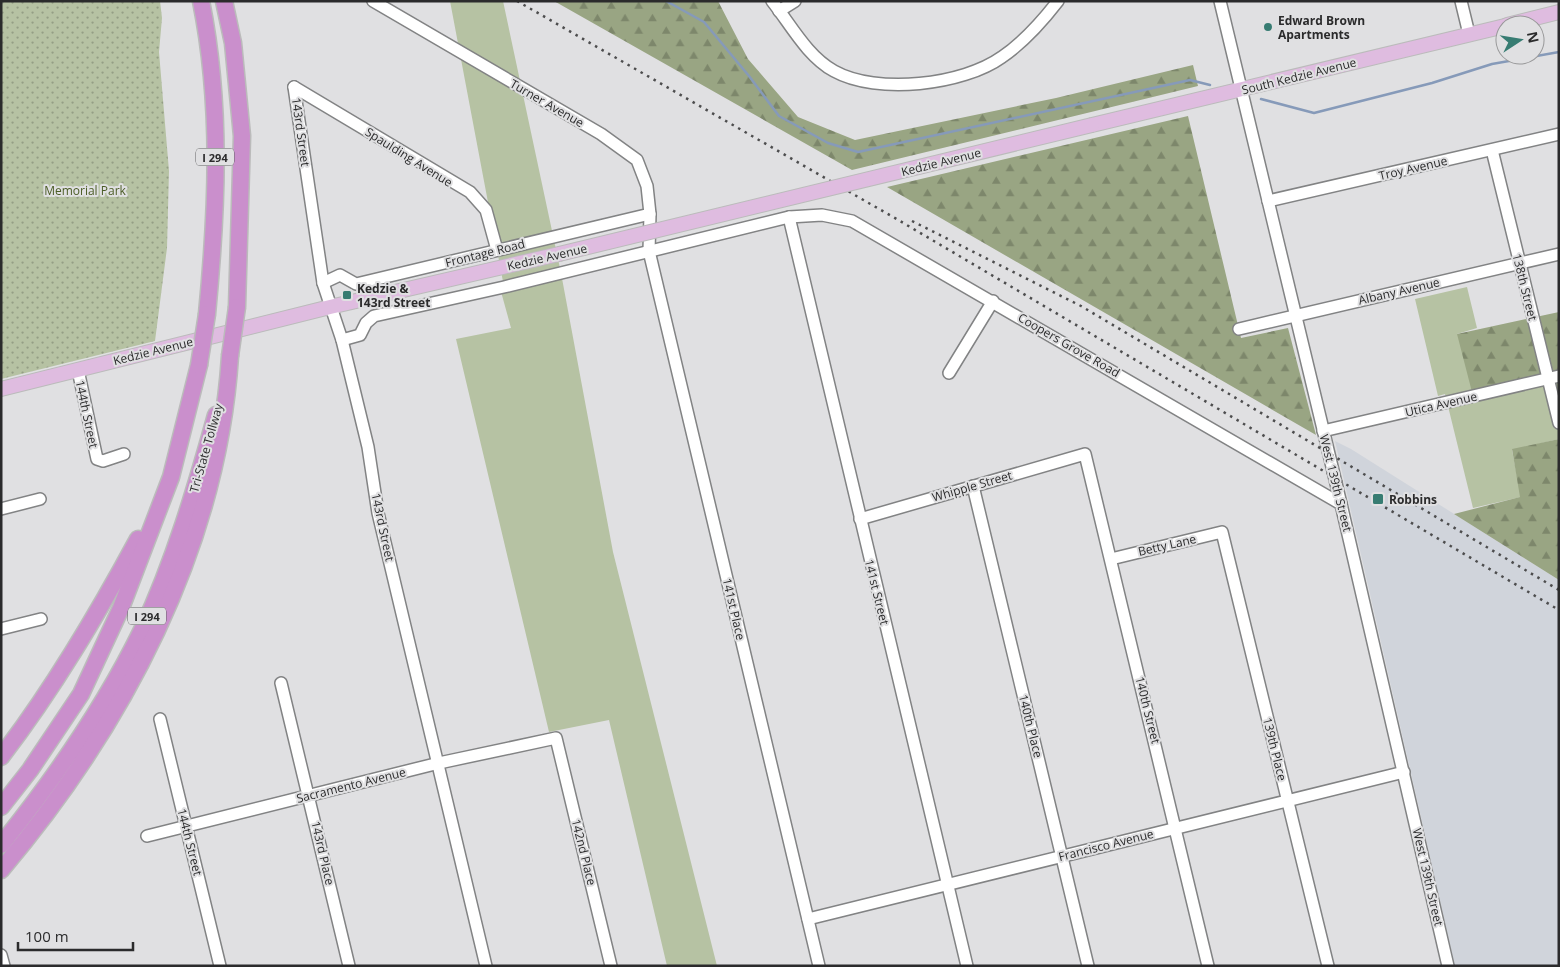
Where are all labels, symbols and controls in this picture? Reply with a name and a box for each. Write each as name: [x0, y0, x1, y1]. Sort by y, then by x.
place label: Edward Brown Apartments: [1278, 12, 1365, 43]
north arrow: [1495, 15, 1545, 65]
marker: Edward Brown Apartments: [1262, 21, 1274, 33]
text: N: [1523, 30, 1544, 45]
street label: South Kedzie Avenue: [1240, 53, 1358, 98]
street label: Turner Avenue: [507, 75, 587, 131]
street label: 143rd Street: [288, 96, 314, 168]
street label: Spaulding Avenue: [362, 123, 456, 191]
street label: Kedzie Avenue: [899, 144, 983, 180]
road number: I 294: [196, 148, 234, 166]
street label: Troy Avenue: [1377, 152, 1449, 184]
park label: Memorial Park: [44, 182, 127, 199]
street label: Frontage Road: [443, 235, 527, 271]
street label: Kedzie Avenue: [505, 239, 589, 274]
street label: 138th Street: [1508, 252, 1542, 322]
street label: Albany Avenue: [1357, 273, 1442, 309]
place label: Kedzie & 143rd Street: [357, 280, 430, 311]
marker: Kedzie & 143rd Street: [341, 289, 353, 301]
street label: Coopers Grove Road: [1015, 309, 1123, 381]
street label: Kedzie Avenue: [111, 333, 195, 369]
street label: 144th Street: [72, 379, 102, 449]
street label: Utica Avenue: [1403, 387, 1479, 421]
street label: Tri-State Tollway: [185, 401, 227, 495]
street label: West 139th Street: [1316, 433, 1356, 533]
street label: Whipple Street: [930, 466, 1014, 506]
street label: 143rd Street: [367, 491, 399, 563]
place label: Robbins: [1389, 491, 1437, 508]
marker: Robbins: [1371, 492, 1385, 506]
street label: Betty Lane: [1136, 530, 1198, 560]
street label: 141st Street: [861, 557, 893, 627]
street label: 141st Place: [719, 576, 749, 642]
road number: I 294: [128, 608, 166, 624]
street label: 140th Street: [1131, 675, 1165, 745]
street label: 140th Place: [1015, 693, 1047, 760]
street label: 139th Place: [1259, 716, 1291, 783]
street label: Sacramento Avenue: [295, 763, 408, 807]
street label: 144th Street: [173, 807, 207, 877]
street label: 142nd Place: [568, 817, 601, 887]
street label: 143rd Place: [307, 819, 339, 887]
street label: Francisco Avenue: [1057, 825, 1156, 865]
street label: West 139th Street: [1408, 826, 1448, 928]
scale bar: [18, 920, 132, 952]
text: 100 m: [25, 926, 69, 946]

